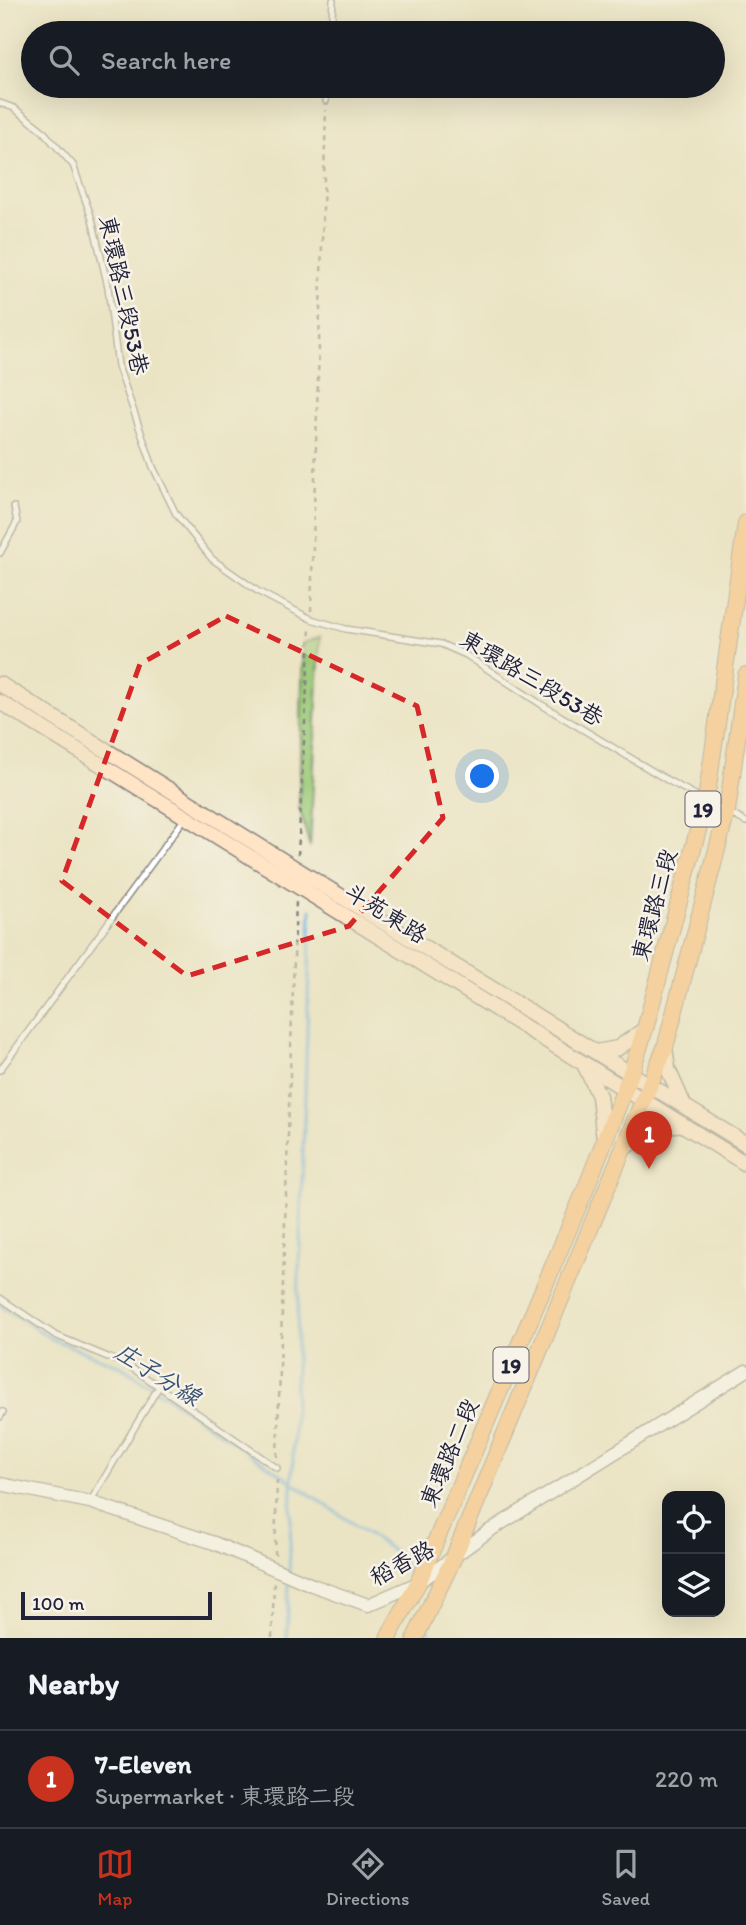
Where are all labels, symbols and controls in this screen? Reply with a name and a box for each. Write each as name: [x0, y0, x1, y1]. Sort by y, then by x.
search box: [21, 21, 725, 98]
icon: search: [45, 41, 83, 79]
text: Search here: [101, 44, 231, 76]
street label: 東環路三段53巷: [93, 213, 155, 378]
street label: 東環路三段53巷: [455, 624, 610, 732]
your location: [465, 759, 499, 793]
road number: 19: [686, 792, 720, 826]
street label: 東環路三段: [626, 846, 682, 964]
street label: 斗苑東路: [340, 877, 432, 949]
pin: 1: [626, 1111, 672, 1169]
water label: 庄子分線: [110, 1336, 208, 1413]
road number: 19: [494, 1348, 528, 1382]
street label: 東環路二段: [414, 1395, 484, 1511]
map controls: [662, 1491, 725, 1617]
button: locate: [662, 1491, 725, 1554]
street label: 稻香路: [365, 1534, 439, 1592]
button: layers: [662, 1554, 725, 1617]
scale bar: [21, 1589, 212, 1621]
text: 100 m: [32, 1592, 84, 1615]
text: Nearby: [28, 1665, 119, 1702]
text: 7-Eleven: [95, 1748, 192, 1780]
text: 1: [46, 1765, 56, 1793]
text: 220 m: [655, 1765, 718, 1793]
text: Supermarket · 東環路二段: [95, 1782, 355, 1810]
tab: Map: [96, 1845, 134, 1910]
tab: Directions: [326, 1845, 410, 1910]
tab: Saved: [602, 1845, 650, 1910]

